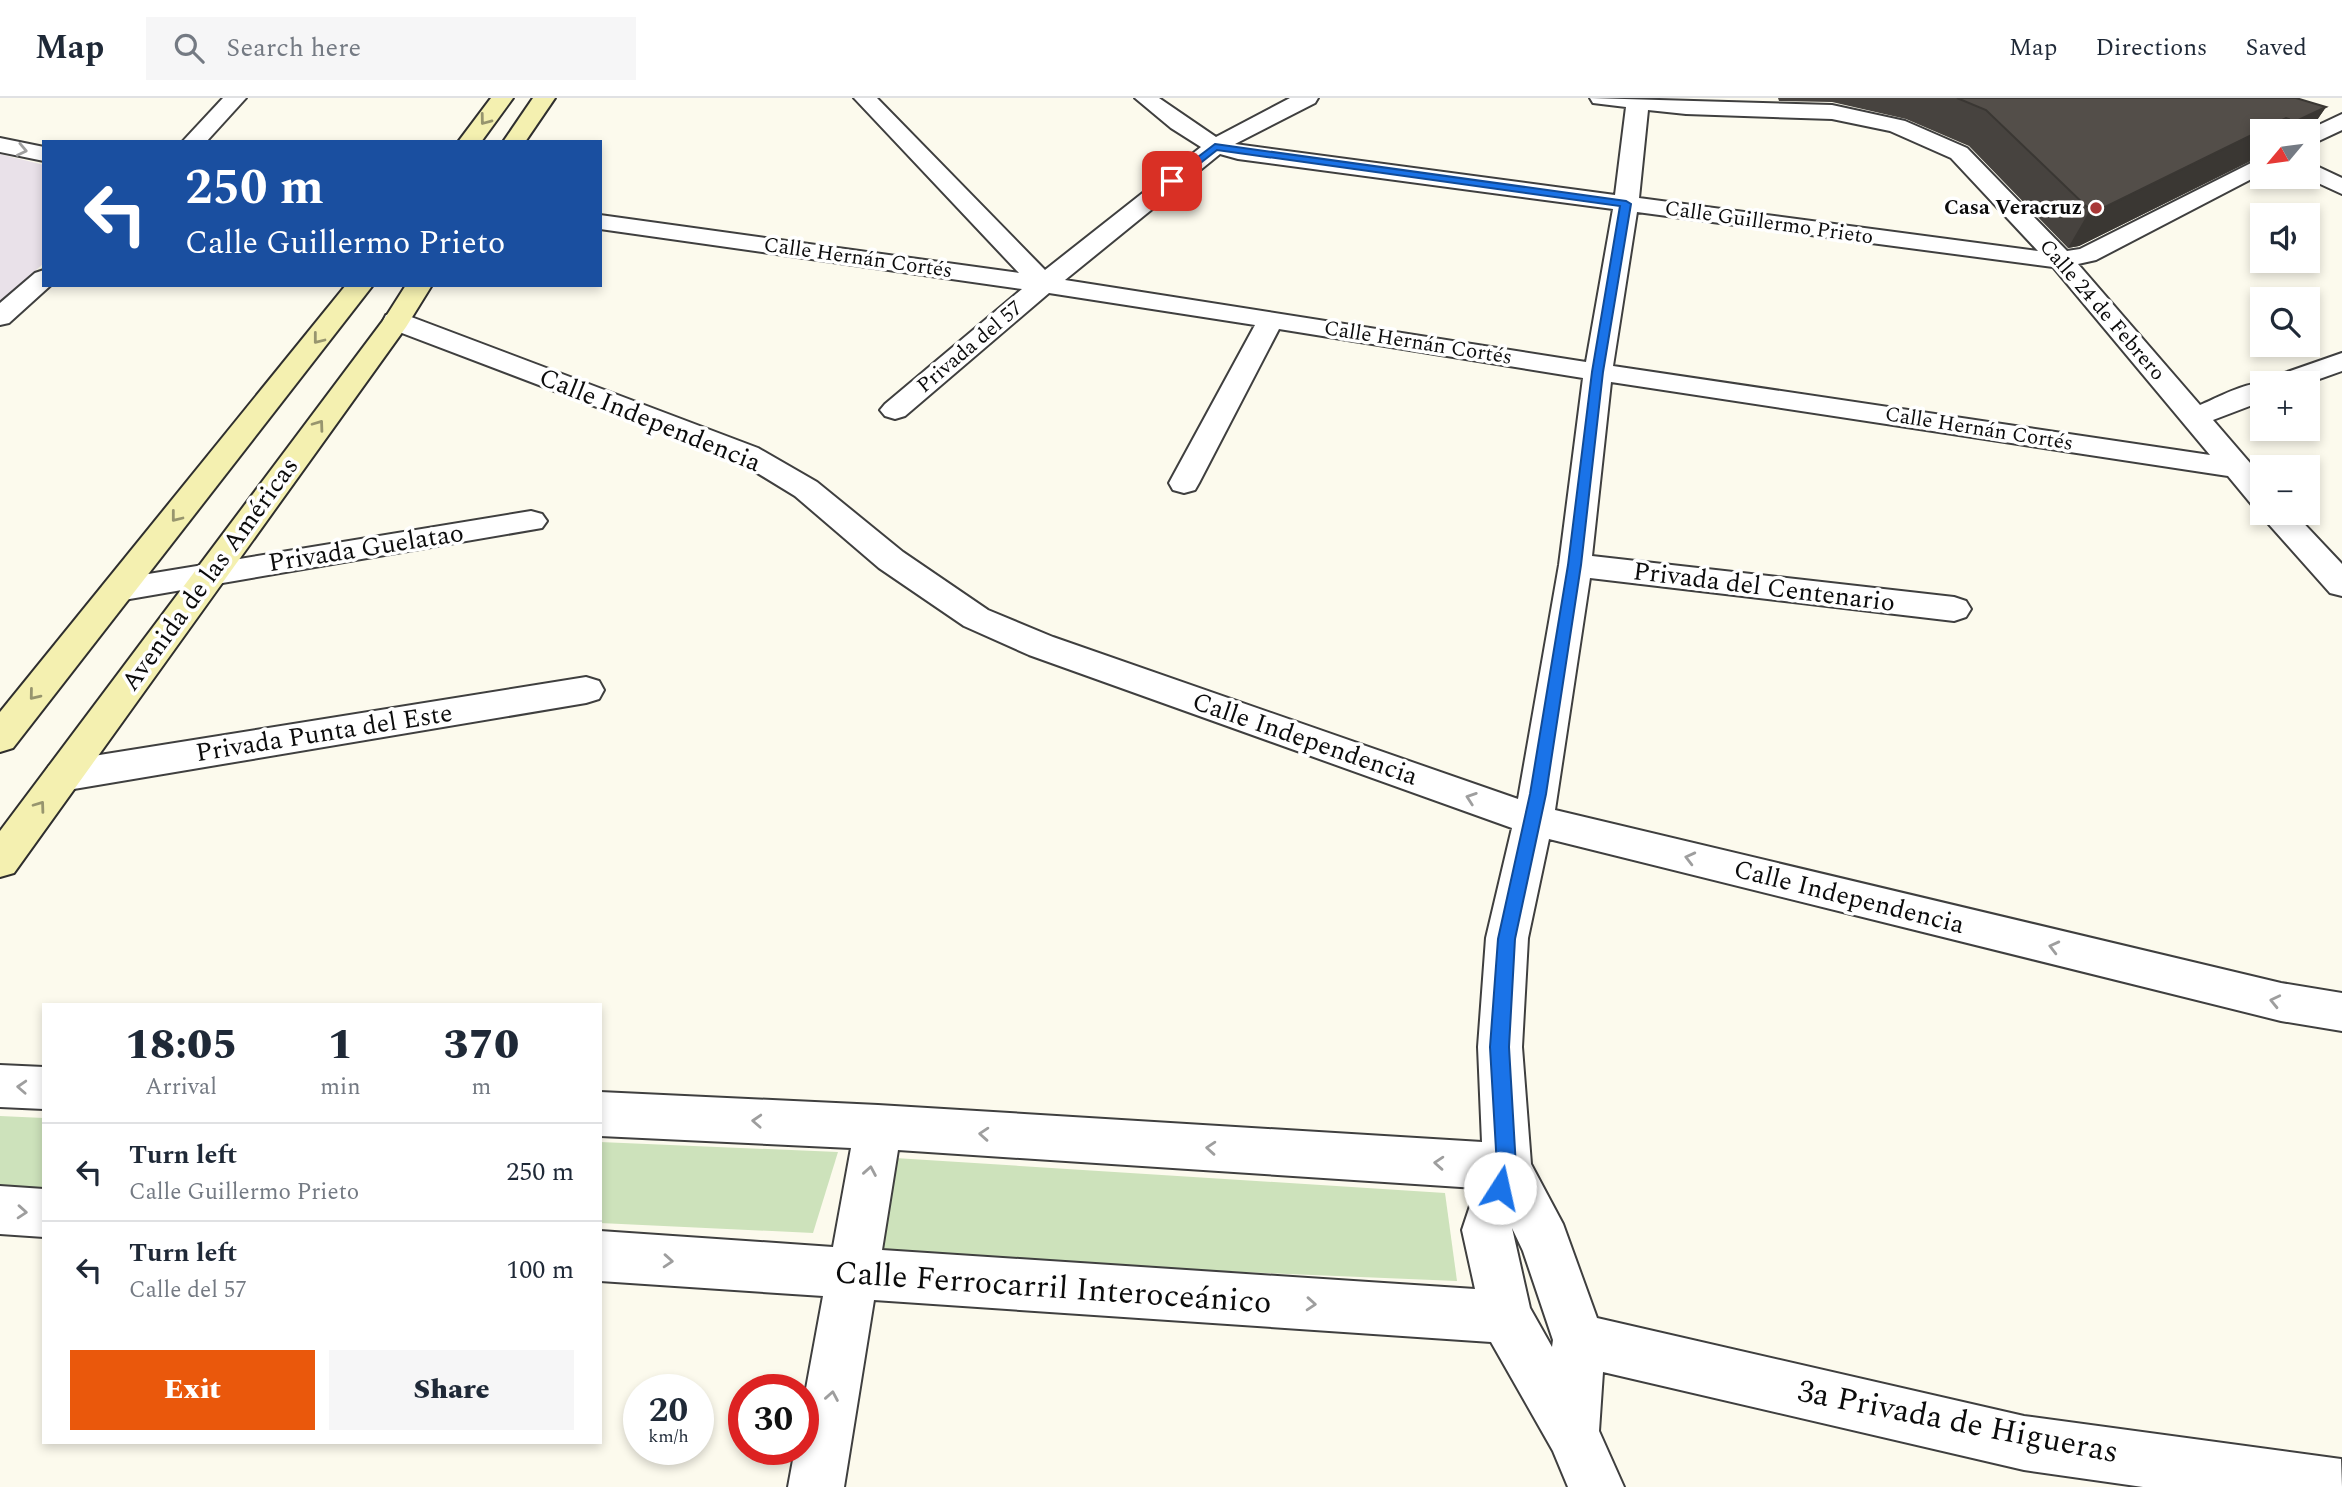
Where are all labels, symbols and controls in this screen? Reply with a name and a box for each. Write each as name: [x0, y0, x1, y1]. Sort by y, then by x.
search box: [146, 17, 636, 80]
text: Map: [35, 23, 104, 73]
text: Search here: [226, 28, 361, 68]
icon: search: [170, 29, 208, 67]
text: Map: [2009, 30, 2057, 66]
text: Directions: [2095, 30, 2207, 66]
text: Saved: [2245, 30, 2307, 66]
one-way arrow: [481, 112, 494, 125]
north arrow: [2250, 119, 2320, 189]
map controls: [2250, 119, 2320, 525]
one-way arrow: [16, 141, 28, 156]
text: 250 m: [185, 151, 324, 226]
pin: [1142, 151, 1202, 211]
icon: arrive: [1153, 162, 1191, 200]
icon: left: [70, 168, 161, 259]
place label: Casa Veracruz: [1944, 192, 2082, 224]
street label: Calle Guillermo Prieto: [1663, 193, 1875, 253]
marker: Casa Veracruz: [2088, 200, 2104, 216]
button: sound: [2250, 203, 2320, 273]
text: Calle Guillermo Prieto: [185, 219, 505, 268]
street label: Calle Hernán Cortés: [762, 229, 954, 287]
street label: Calle 24 de Febrero: [2031, 232, 2173, 388]
button: search: [2250, 287, 2320, 357]
street label: Privada del 57: [910, 293, 1030, 401]
street label: Calle Hernán Cortés: [1322, 312, 1514, 374]
one-way arrow: [313, 331, 326, 343]
street label: Calle Independencia: [533, 357, 767, 483]
button: +: [2250, 371, 2320, 441]
street label: Calle Hernán Cortés: [1883, 398, 2075, 460]
one-way arrow: [311, 420, 324, 433]
street label: Avenida de las Américas: [111, 448, 309, 700]
button: −: [2250, 455, 2320, 525]
one-way arrow: [172, 508, 184, 521]
street label: Privada Guelatao: [265, 513, 467, 583]
street label: Privada del Centenario: [1631, 551, 1897, 623]
street label: Calle Independencia: [1187, 682, 1424, 796]
one-way arrow: [30, 687, 43, 699]
street label: Privada Punta del Este: [193, 693, 455, 773]
one-way arrow: [1465, 792, 1477, 806]
one-way arrow: [32, 801, 44, 814]
street label: Calle Independencia: [1729, 849, 1969, 945]
one-way arrow: [1684, 852, 1696, 866]
one-way arrow: [2048, 941, 2060, 955]
one-way arrow: [2269, 994, 2281, 1009]
text: 18:05: [125, 1014, 237, 1077]
text: 1: [328, 1014, 353, 1077]
text: 370: [443, 1014, 519, 1077]
text: Arrival: [145, 1070, 217, 1105]
text: min: [320, 1070, 361, 1105]
text: m: [471, 1070, 491, 1105]
one-way arrow: [16, 1079, 27, 1094]
one-way arrow: [752, 1114, 763, 1129]
one-way arrow: [979, 1127, 990, 1142]
text: Turn left: [129, 1135, 237, 1175]
one-way arrow: [1206, 1141, 1217, 1156]
position arrow: [1463, 1151, 1537, 1225]
text: 250 m: [506, 1152, 574, 1192]
icon: left: [70, 1153, 108, 1191]
one-way arrow: [1433, 1156, 1444, 1171]
one-way arrow: [862, 1165, 877, 1177]
text: Calle Guillermo Prieto: [129, 1175, 359, 1210]
one-way arrow: [17, 1204, 28, 1219]
text: Turn left: [129, 1233, 237, 1273]
street label: Calle Ferrocarril Interoceánico: [833, 1248, 1273, 1328]
text: 100 m: [506, 1250, 574, 1290]
icon: left: [70, 1251, 108, 1289]
one-way arrow: [663, 1253, 674, 1268]
text: Calle del 57: [129, 1273, 247, 1308]
one-way arrow: [1306, 1297, 1317, 1312]
button: Exit: [70, 1350, 315, 1430]
button: Share: [329, 1350, 574, 1430]
street label: 3a Privada de Higueras: [1793, 1367, 2123, 1477]
speed limit sign: 30: [728, 1374, 819, 1465]
text: 20: [649, 1384, 688, 1437]
one-way arrow: [824, 1390, 839, 1402]
text: km/h: [648, 1423, 689, 1450]

